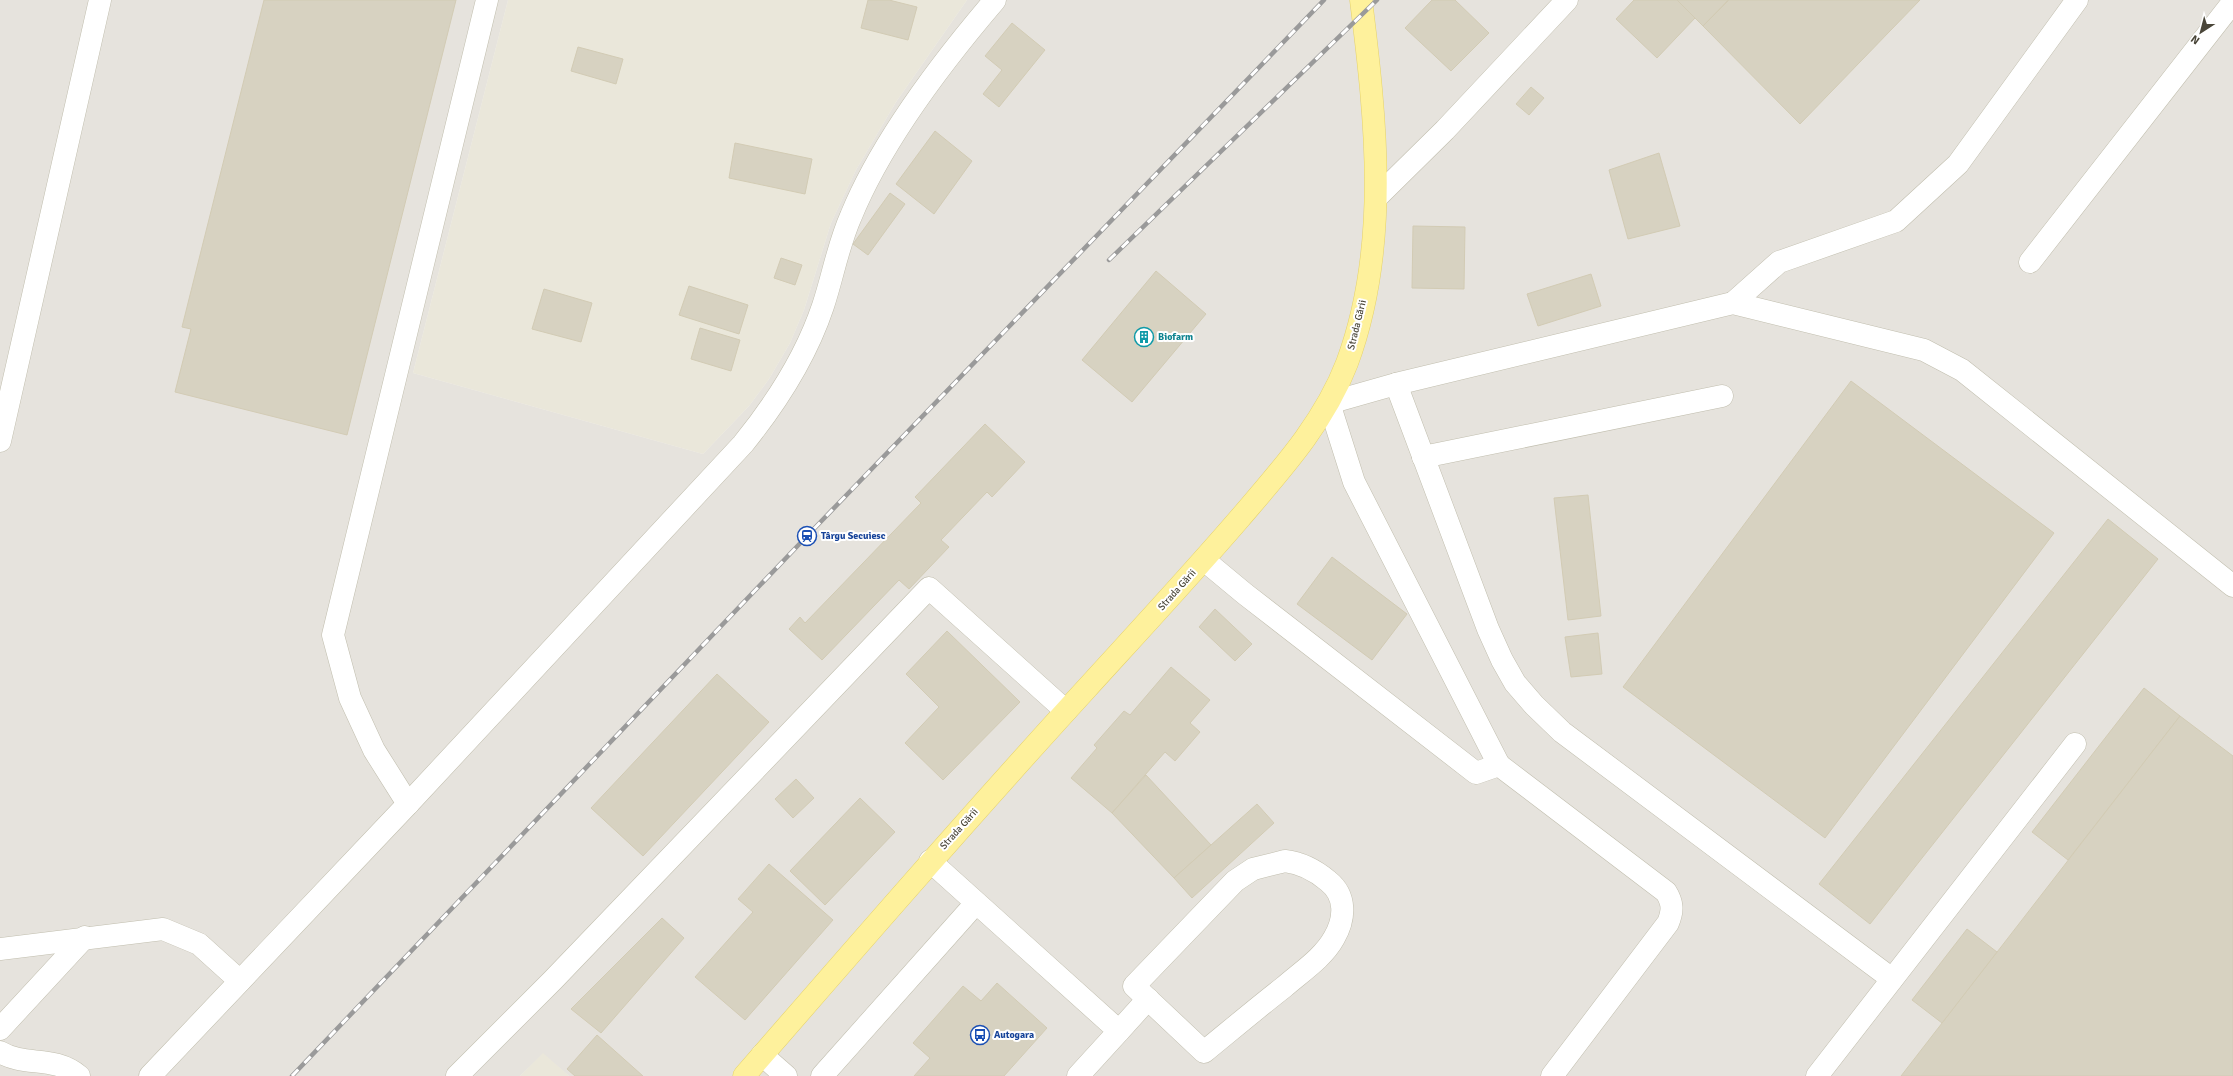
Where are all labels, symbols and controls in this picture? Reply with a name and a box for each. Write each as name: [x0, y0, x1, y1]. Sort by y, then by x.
north arrow: [2181, 12, 2221, 52]
text: N: [2188, 32, 2202, 47]
street label: Strada Gării: [1345, 299, 1369, 351]
building icon: Biofarm: [1133, 326, 1155, 348]
place label: Biofarm: [1158, 331, 1193, 343]
station icon: Târgu Secuiesc: [796, 525, 818, 547]
place label: Târgu Secuiesc: [821, 530, 886, 542]
street label: Strada Gării: [1155, 567, 1199, 613]
street label: Strada Gării: [937, 806, 981, 852]
bus stop icon: Autogara: [969, 1024, 991, 1046]
place label: Autogara: [994, 1029, 1034, 1041]

